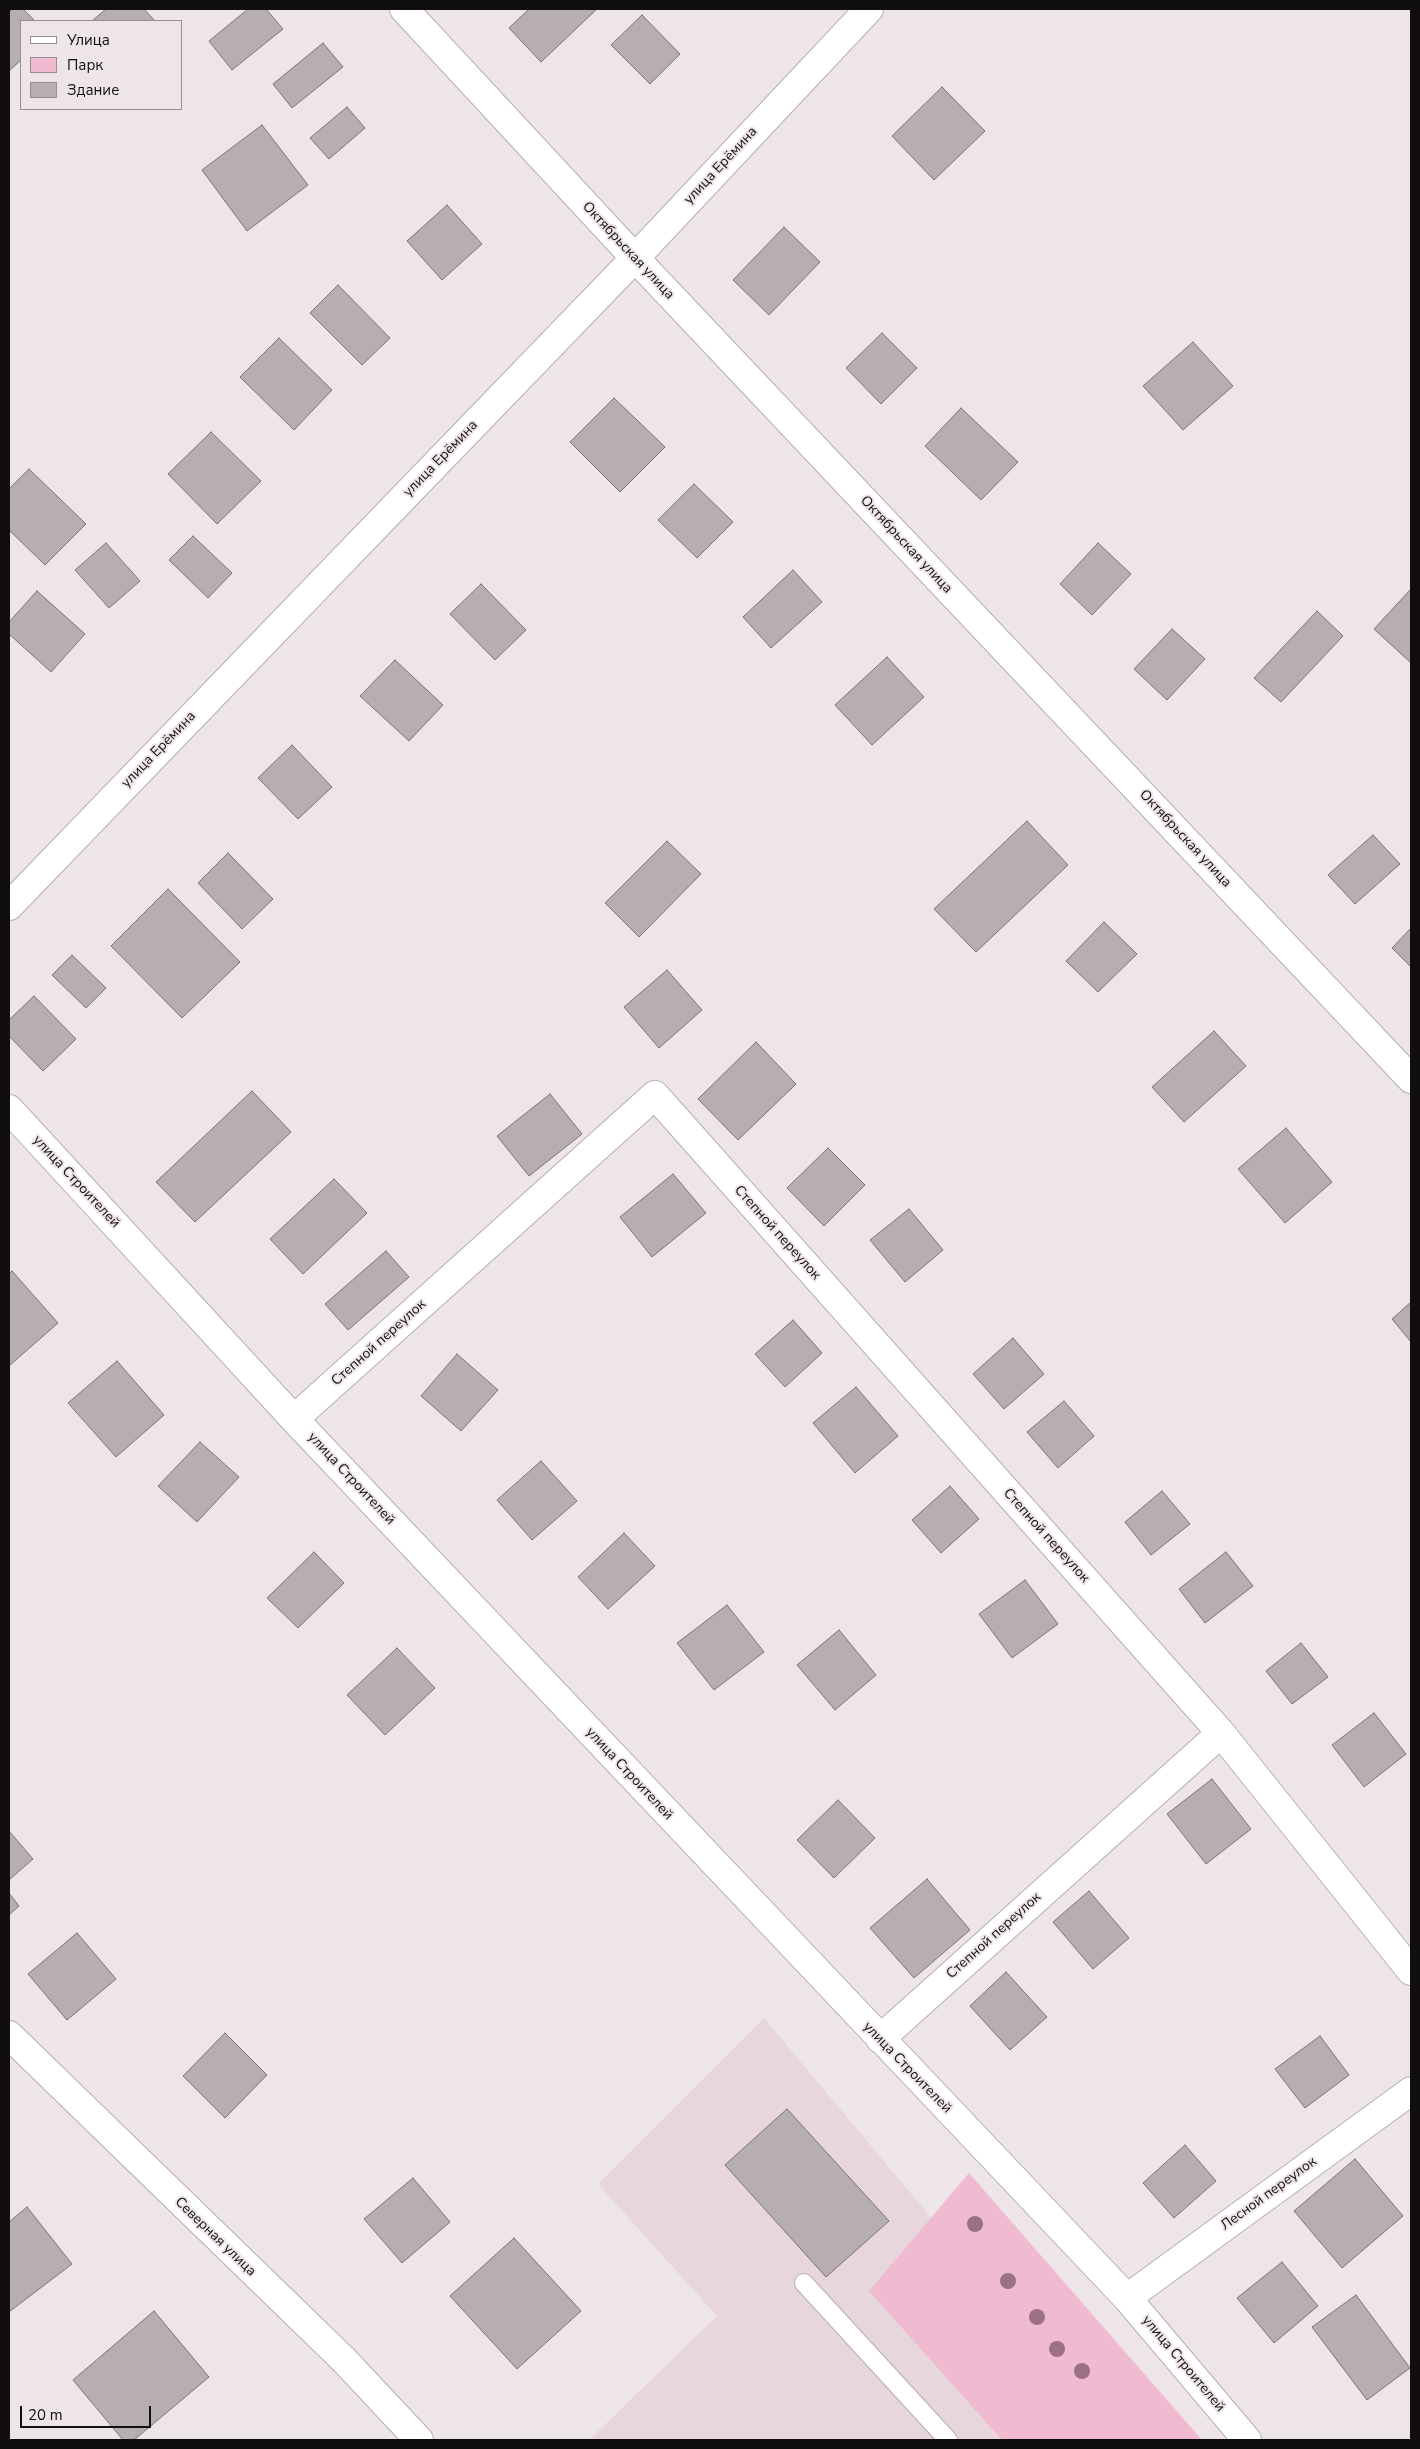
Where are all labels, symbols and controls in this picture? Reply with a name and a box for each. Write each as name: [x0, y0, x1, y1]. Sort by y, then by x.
legend: [20, 20, 182, 110]
text: Улица: [67, 30, 110, 50]
text: Парк: [67, 55, 103, 75]
text: Здание: [67, 80, 119, 100]
street label: улица Ерёмина: [681, 124, 761, 208]
street label: Октябрьская улица: [578, 199, 678, 303]
street label: улица Ерёмина: [400, 417, 482, 501]
street label: Октябрьская улица: [856, 493, 956, 597]
street label: улица Ерёмина: [118, 708, 200, 792]
street label: Октябрьская улица: [1135, 787, 1235, 891]
street label: улица Строителей: [29, 1132, 123, 1232]
street label: Степной переулок: [730, 1182, 824, 1284]
street label: Степной переулок: [328, 1296, 430, 1390]
street label: улица Строителей: [304, 1429, 398, 1529]
street label: Степной переулок: [999, 1485, 1093, 1587]
street label: улица Строителей: [582, 1724, 676, 1824]
street label: Степной переулок: [943, 1889, 1045, 1983]
street label: улица Строителей: [859, 2019, 955, 2117]
street label: Лесной переулок: [1218, 2154, 1320, 2234]
street label: Северная улица: [171, 2194, 259, 2280]
street label: улица Строителей: [1138, 2313, 1228, 2415]
scale bar: [22, 2396, 154, 2428]
text: 20 m: [28, 2405, 63, 2425]

